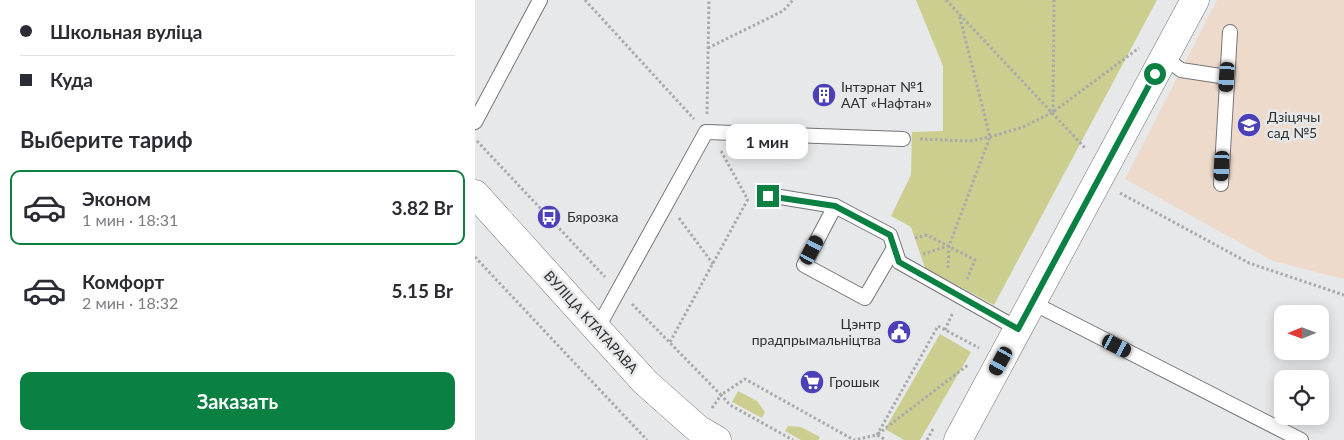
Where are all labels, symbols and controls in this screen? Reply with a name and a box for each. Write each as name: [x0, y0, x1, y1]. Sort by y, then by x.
text: Школьная вуліца: [50, 20, 202, 43]
car: [1218, 62, 1235, 92]
route start: [1144, 63, 1166, 85]
text: Куда: [50, 68, 93, 91]
place label: Інтэрнат №1 ААТ «Нафтан»: [841, 78, 932, 111]
building icon: Інтэрнат №1 ААТ «Нафтан»: [811, 82, 837, 108]
place label: Дзіцячы сад №5: [1267, 108, 1320, 141]
school or university icon: Дзіцячы сад №5: [1236, 112, 1262, 138]
callout: 1 мин: [727, 124, 809, 158]
text: Выберите тариф: [20, 126, 193, 153]
text: 1 мин: [745, 132, 789, 151]
car: [1213, 151, 1230, 181]
icon: car: [22, 185, 67, 230]
route end: [757, 185, 779, 207]
text: Эконом: [82, 187, 151, 210]
text: 3.82 Br: [391, 196, 453, 219]
bus stop icon: Бярозка: [536, 204, 562, 230]
place label: Бярозка: [567, 208, 619, 225]
text: 1 мин · 18:31: [82, 210, 178, 229]
car: [798, 233, 825, 267]
street label: ВУЛІЦА КТАТАРАВА: [541, 267, 642, 377]
icon: car: [22, 268, 67, 313]
text: Комфорт: [82, 270, 164, 293]
text: 5.15 Br: [391, 279, 453, 302]
text: 2 мин · 18:32: [82, 293, 178, 312]
north arrow: [1274, 305, 1329, 360]
map controls: [1274, 305, 1329, 425]
place label: Цэнтр прадпрымальніцтва: [752, 315, 881, 348]
public building icon: Цэнтр прадпрымальніцтва: [886, 319, 912, 345]
car: [1100, 333, 1133, 359]
car: [987, 344, 1014, 378]
supermarket icon: Грошык: [799, 369, 825, 395]
button: locate: [1274, 370, 1329, 425]
button: Заказать: [20, 372, 455, 430]
place label: Грошык: [829, 373, 880, 390]

